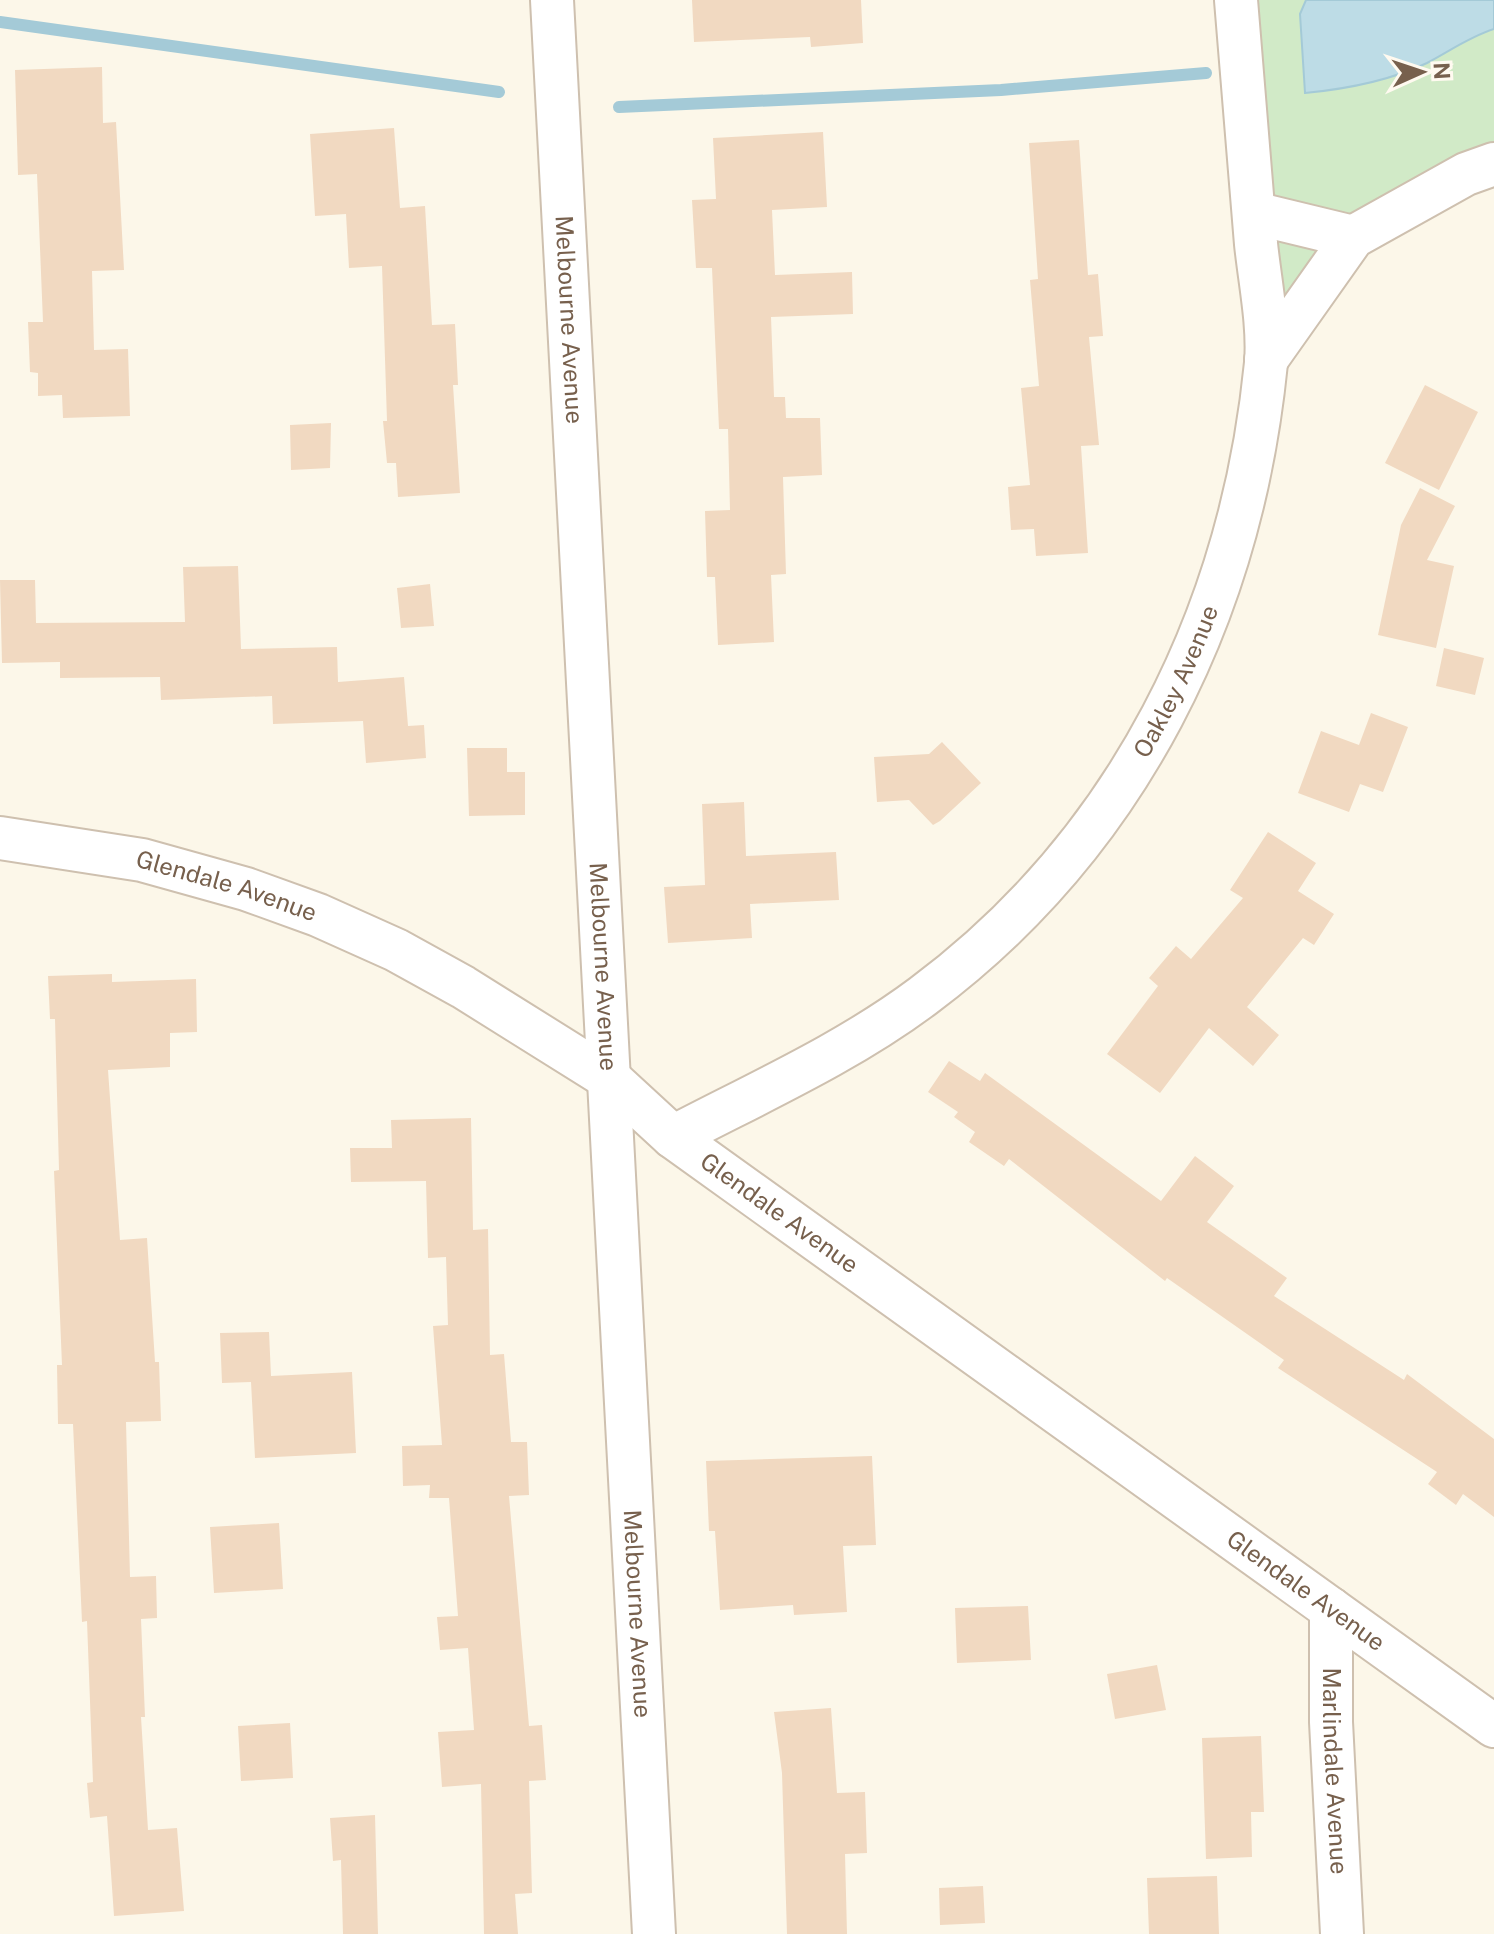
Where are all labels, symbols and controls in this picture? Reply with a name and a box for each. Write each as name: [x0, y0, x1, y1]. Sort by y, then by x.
north arrow: [1382, 32, 1462, 112]
text: N: [1429, 62, 1455, 80]
street label: Melbourne Avenue: [550, 214, 589, 425]
street label: Oakley Avenue: [1127, 601, 1223, 762]
street label: Glendale Avenue: [133, 844, 321, 926]
street label: Melbourne Avenue: [585, 862, 623, 1072]
street label: Glendale Avenue: [695, 1146, 864, 1278]
street label: Melbourne Avenue: [619, 1509, 658, 1719]
street label: Glendale Avenue: [1222, 1524, 1391, 1656]
street label: Marlindale Avenue: [1318, 1667, 1354, 1875]

